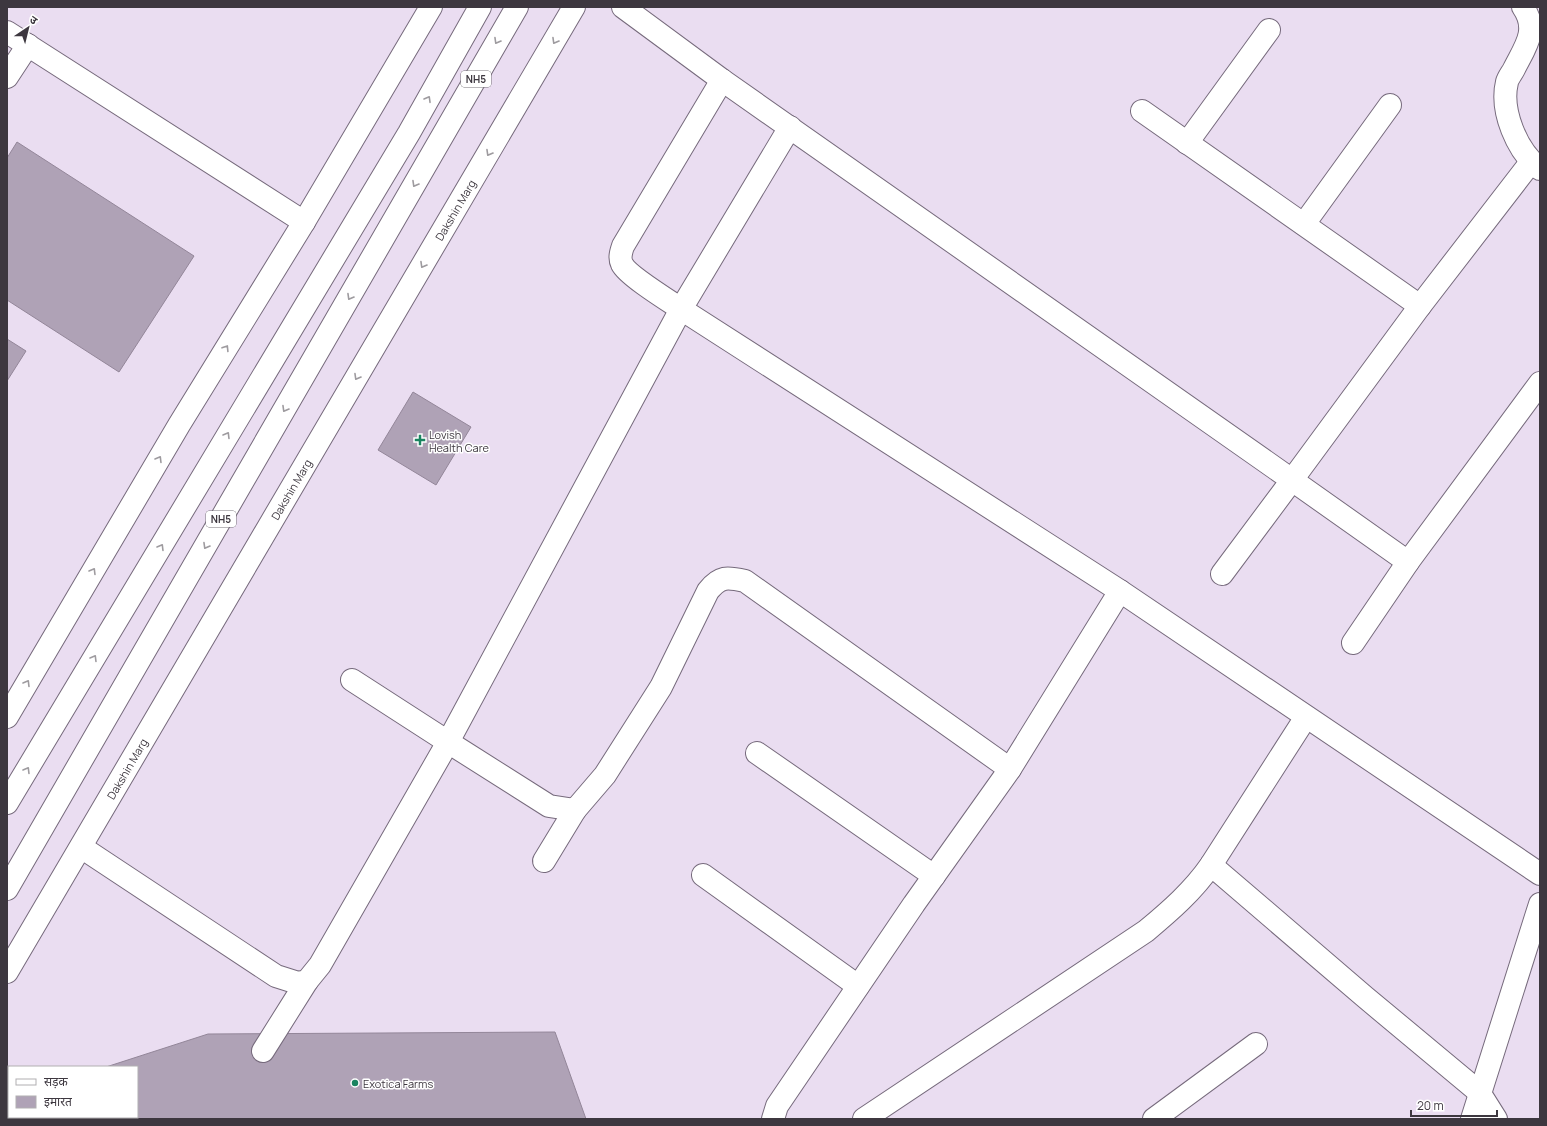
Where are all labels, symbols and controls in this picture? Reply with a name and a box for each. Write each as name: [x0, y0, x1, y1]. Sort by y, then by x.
north arrow: [8, 8, 48, 48]
text: उ: [27, 11, 41, 28]
one-way arrow: [495, 37, 502, 44]
one-way arrow: [552, 37, 559, 44]
road number: NH5: [461, 71, 491, 87]
one-way arrow: [423, 96, 430, 103]
one-way arrow: [486, 149, 493, 156]
street label: Dakshin Marg: [431, 177, 479, 243]
one-way arrow: [413, 180, 420, 187]
one-way arrow: [420, 261, 428, 268]
one-way arrow: [348, 292, 355, 300]
one-way arrow: [222, 345, 229, 352]
one-way arrow: [355, 373, 362, 380]
one-way arrow: [283, 405, 290, 412]
place label: Lovish Health Care: [429, 427, 490, 455]
one-way arrow: [223, 432, 230, 439]
marker: Lovish Health Care: [414, 434, 426, 446]
one-way arrow: [154, 456, 161, 463]
street label: Dakshin Marg: [267, 456, 314, 522]
road number: NH5: [206, 511, 236, 527]
one-way arrow: [203, 542, 210, 549]
one-way arrow: [156, 544, 163, 551]
one-way arrow: [88, 568, 95, 575]
one-way arrow: [89, 655, 96, 662]
one-way arrow: [22, 680, 29, 687]
street label: Dakshin Marg: [103, 735, 150, 802]
one-way arrow: [22, 767, 30, 774]
legend: [8, 1066, 138, 1118]
text: सड़क: [44, 1073, 69, 1090]
place label: Exotica Farms: [363, 1076, 433, 1091]
marker: Exotica Farms: [350, 1078, 360, 1088]
scale bar: [1411, 1092, 1497, 1118]
text: इमारत: [44, 1093, 73, 1110]
text: 20 m: [1417, 1097, 1444, 1114]

